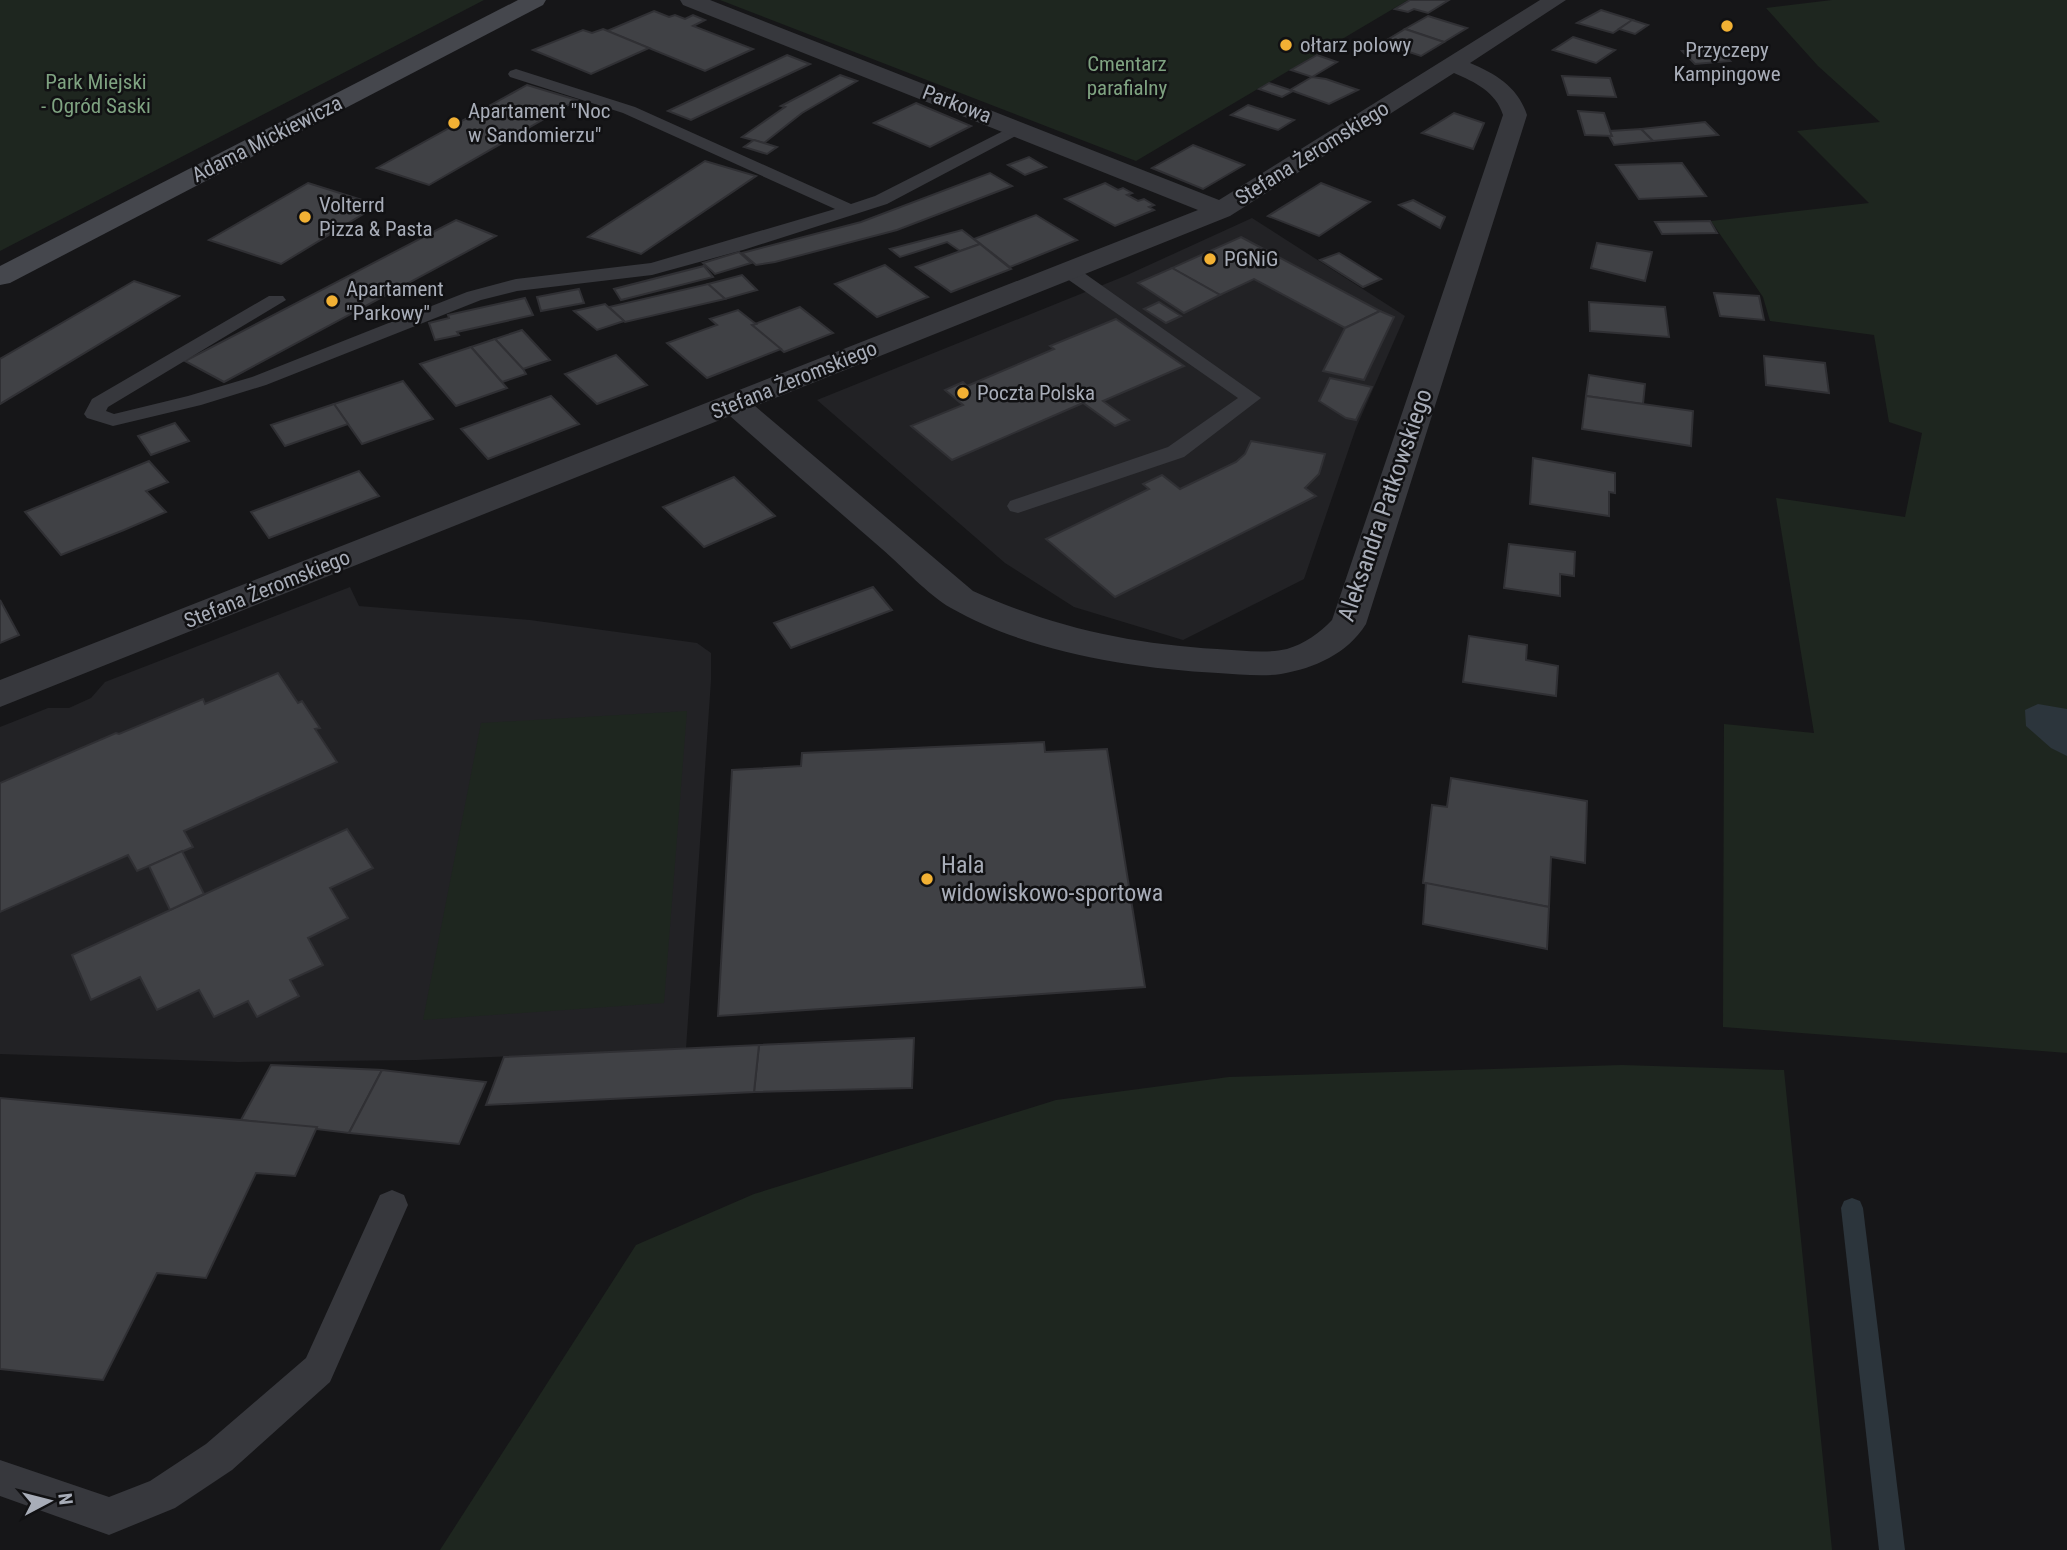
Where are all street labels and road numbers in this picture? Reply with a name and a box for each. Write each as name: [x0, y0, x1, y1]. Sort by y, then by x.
street label: Parkowa: [919, 80, 995, 128]
street label: Adama Mickiewicza: [188, 91, 346, 187]
street label: Stefana Żeromskiego: [1231, 96, 1393, 210]
street label: Stefana Żeromskiego: [708, 336, 880, 424]
street label: Aleksandra Patkowskiego: [1332, 385, 1438, 625]
street label: Stefana Żeromskiego: [181, 545, 353, 633]

